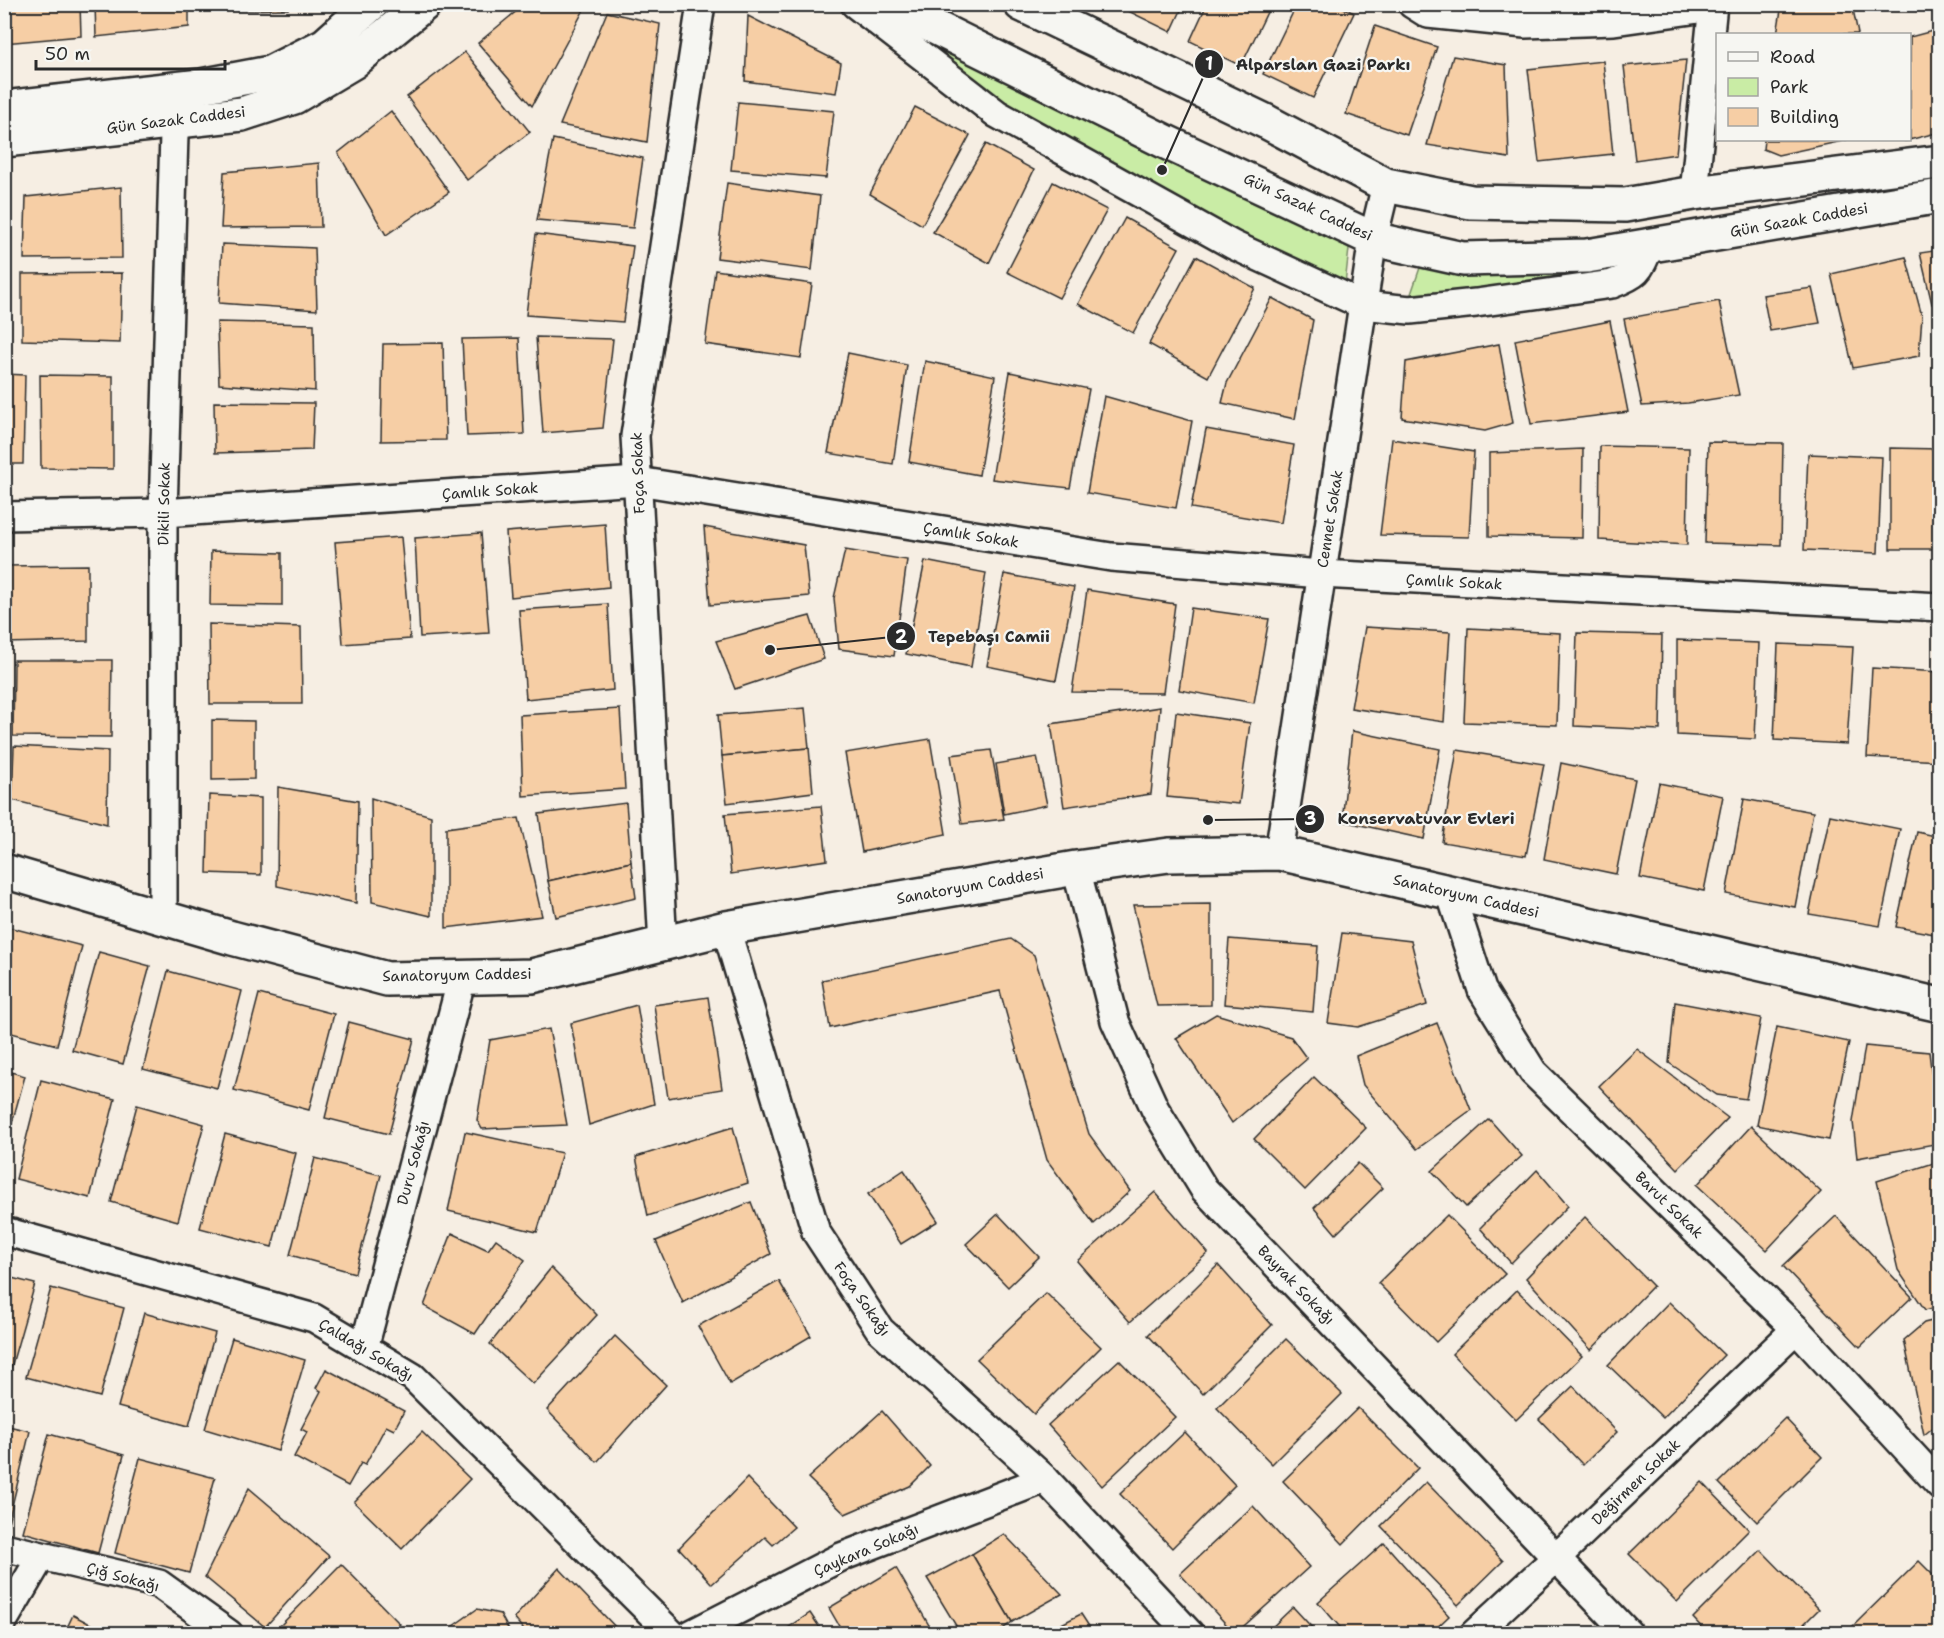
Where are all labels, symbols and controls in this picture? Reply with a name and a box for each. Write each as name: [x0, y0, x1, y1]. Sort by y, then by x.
scale bar: [36, 33, 225, 71]
legend: [1716, 33, 1911, 141]
text: 50 m: [45, 42, 90, 66]
text: Road: [1770, 45, 1815, 69]
callout: Alparslan Gazi Parkı: [1194, 47, 1422, 81]
text: 1: [1205, 52, 1213, 76]
text: Alparslan Gazi Parkı: [1236, 54, 1410, 75]
text: Park: [1770, 75, 1809, 99]
street label: Gün Sazak Caddesi: [105, 102, 247, 138]
text: Building: [1770, 105, 1839, 129]
street label: Gün Sazak Caddesi: [1240, 168, 1376, 246]
street label: Gün Sazak Caddesi: [1728, 198, 1870, 242]
street label: Foça Sokak: [627, 432, 649, 514]
street label: Dikili Sokak: [153, 462, 175, 546]
street label: Cennet Sokak: [1312, 469, 1348, 569]
street label: Çamlık Sokak: [441, 478, 539, 504]
street label: Çamlık Sokak: [922, 518, 1020, 552]
street label: Çamlık Sokak: [1405, 569, 1503, 595]
callout: Tepebaşı Camii: [886, 619, 1062, 653]
text: 2: [895, 625, 908, 649]
text: Tepebaşı Camii: [928, 626, 1050, 647]
callout: Konservatuvar Evleri: [1295, 802, 1526, 836]
text: 3: [1304, 807, 1316, 831]
text: Konservatuvar Evleri: [1337, 808, 1515, 829]
street label: Sanatoryum Caddesi: [895, 863, 1045, 909]
street label: Sanatoryum Caddesi: [1391, 869, 1541, 923]
street label: Sanatoryum Caddesi: [382, 964, 532, 986]
street label: Duru Sokağı: [392, 1119, 434, 1207]
street label: Barut Sokak: [1630, 1167, 1708, 1243]
street label: Bayrak Sokağı: [1253, 1241, 1339, 1329]
street label: Foça Sokağı: [829, 1258, 895, 1340]
street label: Çaldağı Sokağı: [315, 1314, 417, 1386]
street label: Değirmen Sokak: [1587, 1434, 1685, 1530]
street label: Çaykara Sokağı: [810, 1519, 922, 1581]
street label: Çığ Sokağı: [84, 1558, 162, 1596]

